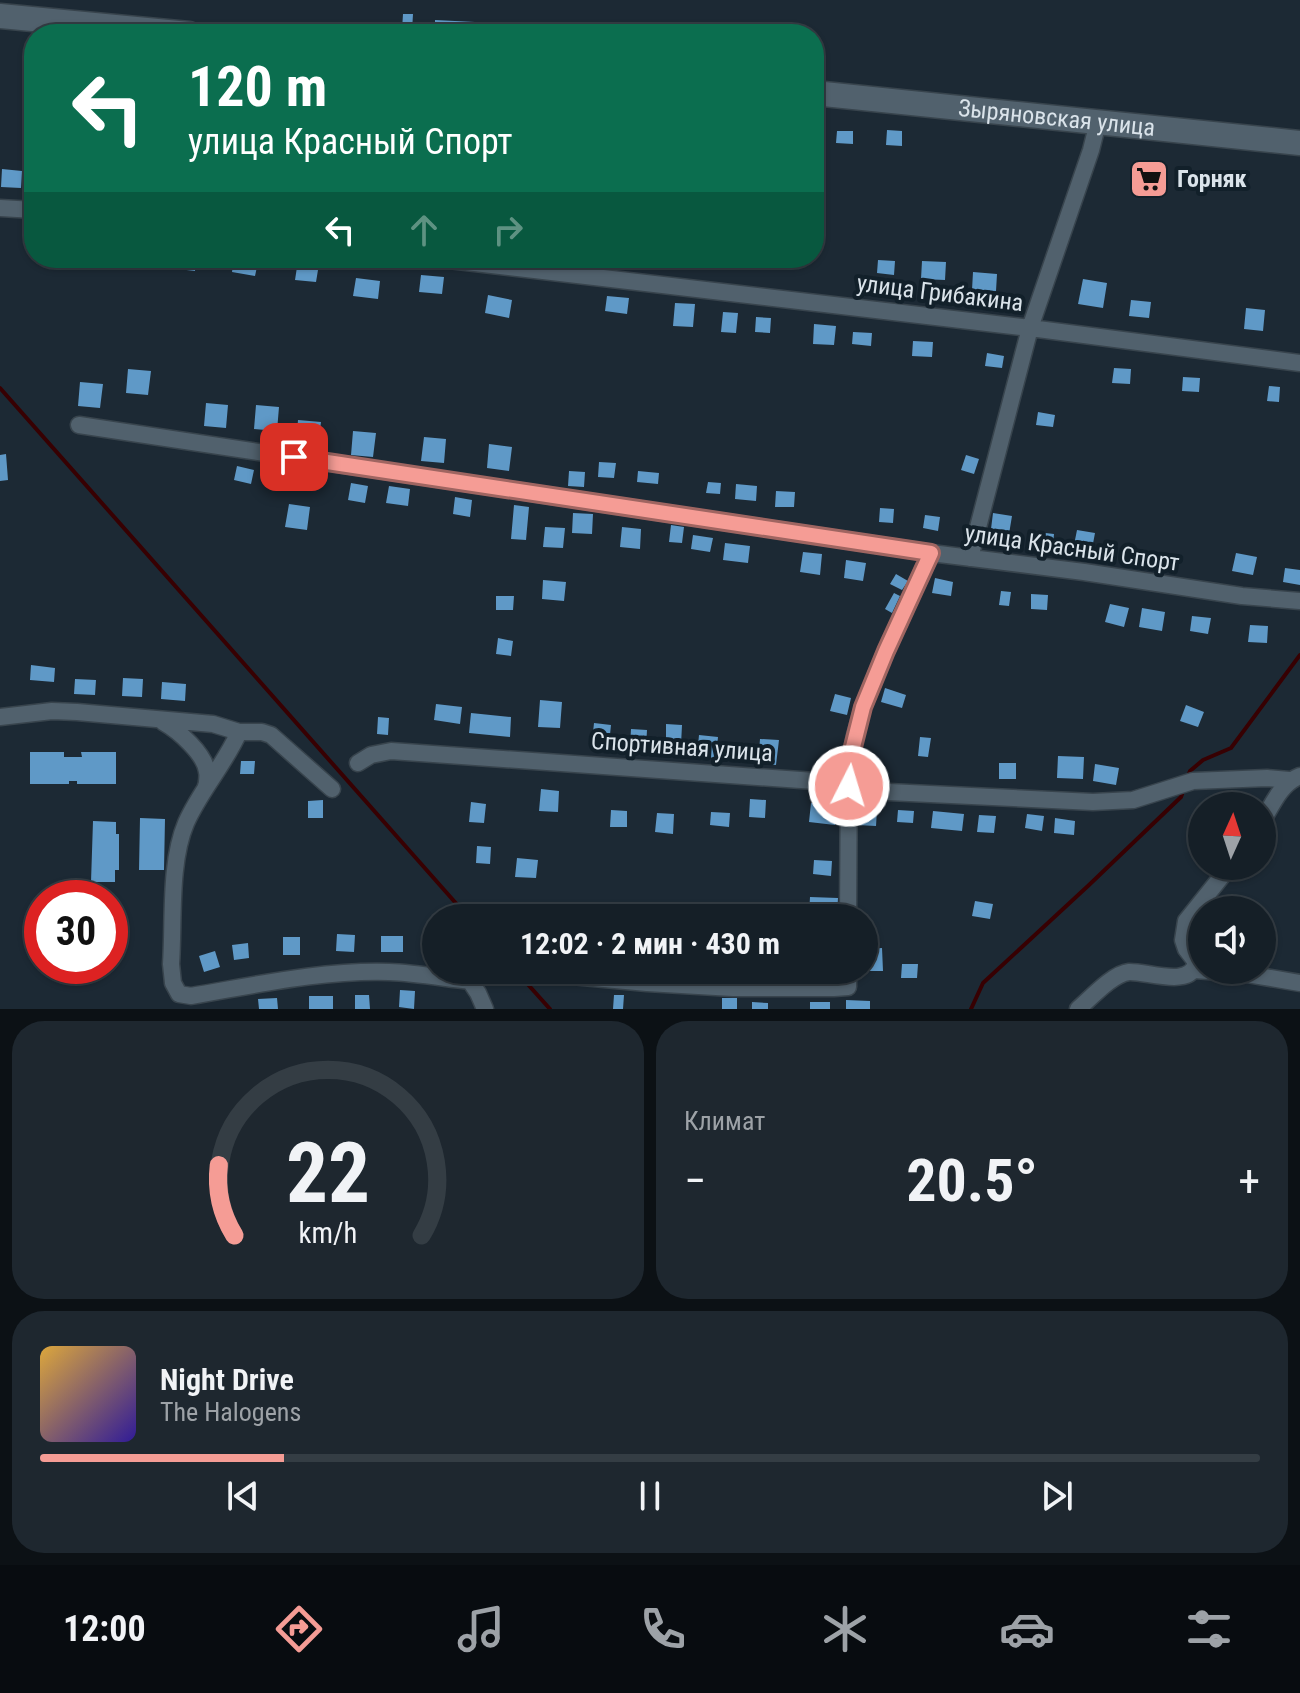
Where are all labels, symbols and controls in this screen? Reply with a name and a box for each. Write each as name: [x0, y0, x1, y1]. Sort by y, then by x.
text: 120 m: [188, 54, 327, 120]
icon: left: [56, 56, 160, 160]
street label: Зыряновская улица: [957, 94, 1157, 142]
text: улица Красный Спорт: [188, 121, 513, 163]
supermarket icon: Горняк: [1128, 158, 1170, 200]
place label: Горняк: [1177, 165, 1247, 193]
icon: left: [318, 208, 362, 252]
icon: ahead: [402, 208, 446, 252]
icon: right: [486, 208, 530, 252]
street label: улица Грибакина: [855, 269, 1025, 317]
pin: [260, 423, 328, 491]
icon: arrive: [272, 435, 316, 479]
street label: улица Красный Спорт: [963, 519, 1181, 577]
street label: Спортивная улица: [590, 727, 774, 767]
position arrow: [807, 744, 891, 828]
north arrow: [1188, 792, 1276, 880]
map controls: [1188, 792, 1276, 984]
speed limit sign: 30: [24, 880, 128, 984]
button: sound: [1188, 896, 1276, 984]
text: 12:02 · 2 мин · 430 m: [520, 926, 780, 961]
text: Климат: [684, 1106, 765, 1136]
text: 22: [286, 1125, 370, 1222]
text: 20.5°: [906, 1145, 1038, 1216]
text: −: [684, 1155, 706, 1207]
text: +: [1238, 1155, 1260, 1207]
text: km/h: [299, 1216, 357, 1250]
text: Night Drive: [160, 1362, 294, 1397]
text: The Halogens: [160, 1397, 301, 1427]
icon: previous: [221, 1474, 265, 1518]
icon: pause: [628, 1474, 672, 1518]
icon: next: [1035, 1474, 1079, 1518]
icon: directions: [271, 1601, 327, 1657]
icon: music: [453, 1601, 509, 1657]
icon: phone: [635, 1601, 691, 1657]
icon: climate: [817, 1601, 873, 1657]
icon: car: [999, 1601, 1055, 1657]
icon: filters: [1181, 1601, 1237, 1657]
text: 12:00: [63, 1608, 146, 1650]

